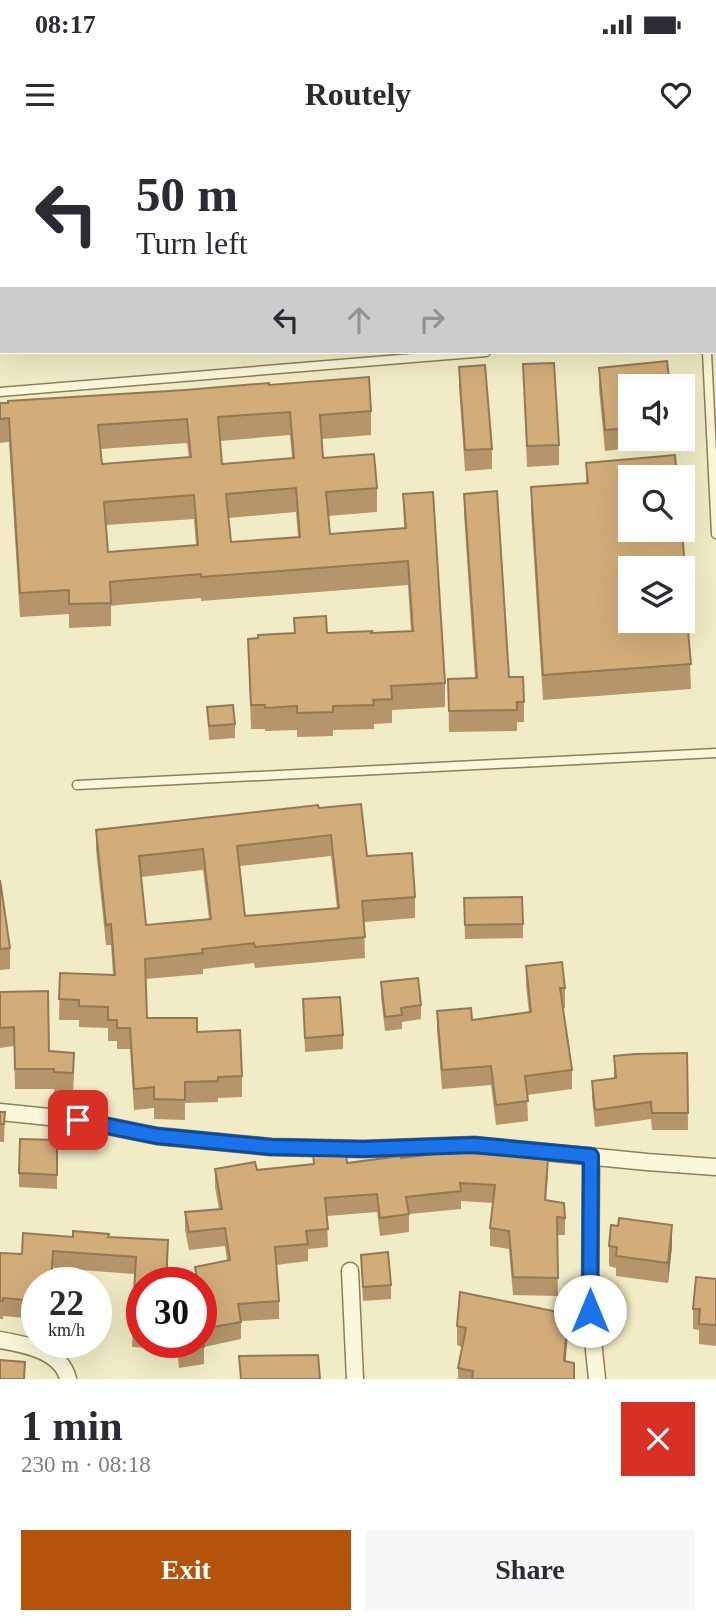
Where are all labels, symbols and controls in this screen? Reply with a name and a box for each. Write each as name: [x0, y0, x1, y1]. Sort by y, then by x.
text: 08:17: [35, 10, 96, 39]
icon: menu: [21, 76, 59, 114]
text: Routely: [305, 76, 411, 112]
icon: heart: [657, 76, 695, 114]
text: 50 m: [136, 167, 238, 222]
icon: left: [21, 168, 112, 259]
text: Turn left: [136, 225, 248, 261]
icon: left: [267, 301, 305, 339]
icon: ahead: [340, 301, 378, 339]
icon: right: [413, 301, 451, 339]
map controls: [618, 374, 695, 633]
button: sound: [618, 374, 695, 451]
button: search: [618, 465, 695, 542]
button: layers: [618, 556, 695, 633]
pin: [48, 1090, 108, 1150]
icon: arrive: [59, 1101, 97, 1139]
speed limit sign: 30: [126, 1267, 217, 1358]
position arrow: [553, 1274, 627, 1348]
text: 22: [49, 1284, 84, 1323]
text: km/h: [48, 1320, 85, 1340]
button: close: [621, 1402, 695, 1476]
text: 1 min: [21, 1403, 123, 1449]
text: 230 m · 08:18: [21, 1452, 151, 1477]
button: Exit: [21, 1530, 351, 1610]
button: Share: [365, 1530, 695, 1610]

